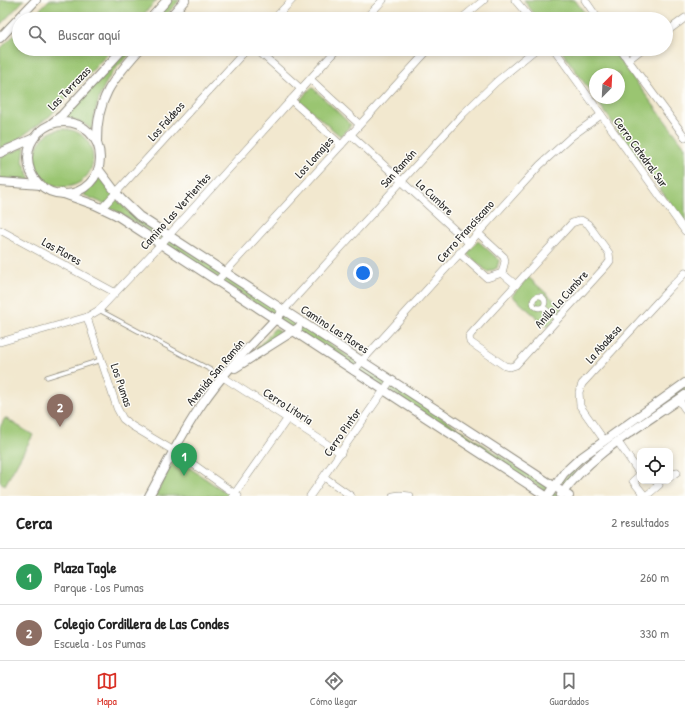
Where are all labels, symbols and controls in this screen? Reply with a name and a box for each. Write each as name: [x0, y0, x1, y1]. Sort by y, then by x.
search box: [12, 12, 673, 56]
icon: search: [26, 23, 48, 45]
text: Buscar aquí: [58, 24, 121, 45]
street label: Las Terrazas: [44, 62, 95, 114]
north arrow: [589, 68, 625, 104]
street label: Los Faldeos: [144, 97, 189, 145]
street label: Cerro Catedral Sur: [610, 113, 673, 191]
street label: Los Lomajes: [291, 132, 338, 182]
street label: San Ramón: [376, 145, 420, 191]
street label: Camino Las Vertientes: [136, 168, 214, 253]
street label: La Cumbre: [412, 175, 458, 219]
street label: Cerro Franciscano: [432, 196, 498, 266]
street label: Las Flores: [39, 233, 85, 269]
your location: [353, 263, 373, 283]
street label: Anillo La Cumbre: [530, 266, 592, 332]
street label: Camino Las Flores: [298, 301, 373, 358]
street label: La Abadesa: [581, 321, 625, 367]
street label: Avenida San Ramón: [182, 335, 248, 409]
street label: Los Pumas: [107, 361, 137, 409]
street label: Cerro Litoria: [260, 384, 316, 429]
pin: 2: [47, 394, 73, 427]
street label: Cerro Pintor: [319, 404, 365, 460]
pin: 1: [171, 443, 197, 476]
map controls: [637, 448, 673, 484]
button: locate: [637, 448, 673, 484]
text: Cerca: [16, 511, 52, 534]
text: 2 resultados: [611, 513, 669, 531]
text: Plaza Tagle: [54, 557, 116, 578]
text: 1: [27, 568, 31, 586]
text: 260 m: [640, 568, 669, 586]
text: Parque · Los Pumas: [54, 578, 144, 596]
text: Colegio Cordillera de Las Condes: [54, 613, 229, 634]
text: 2: [26, 624, 32, 642]
text: 330 m: [640, 624, 669, 642]
text: Escuela · Los Pumas: [54, 634, 146, 652]
tab: Mapa: [96, 670, 118, 708]
tab: Cómo llegar: [310, 670, 357, 708]
tab: Guardados: [549, 670, 589, 708]

